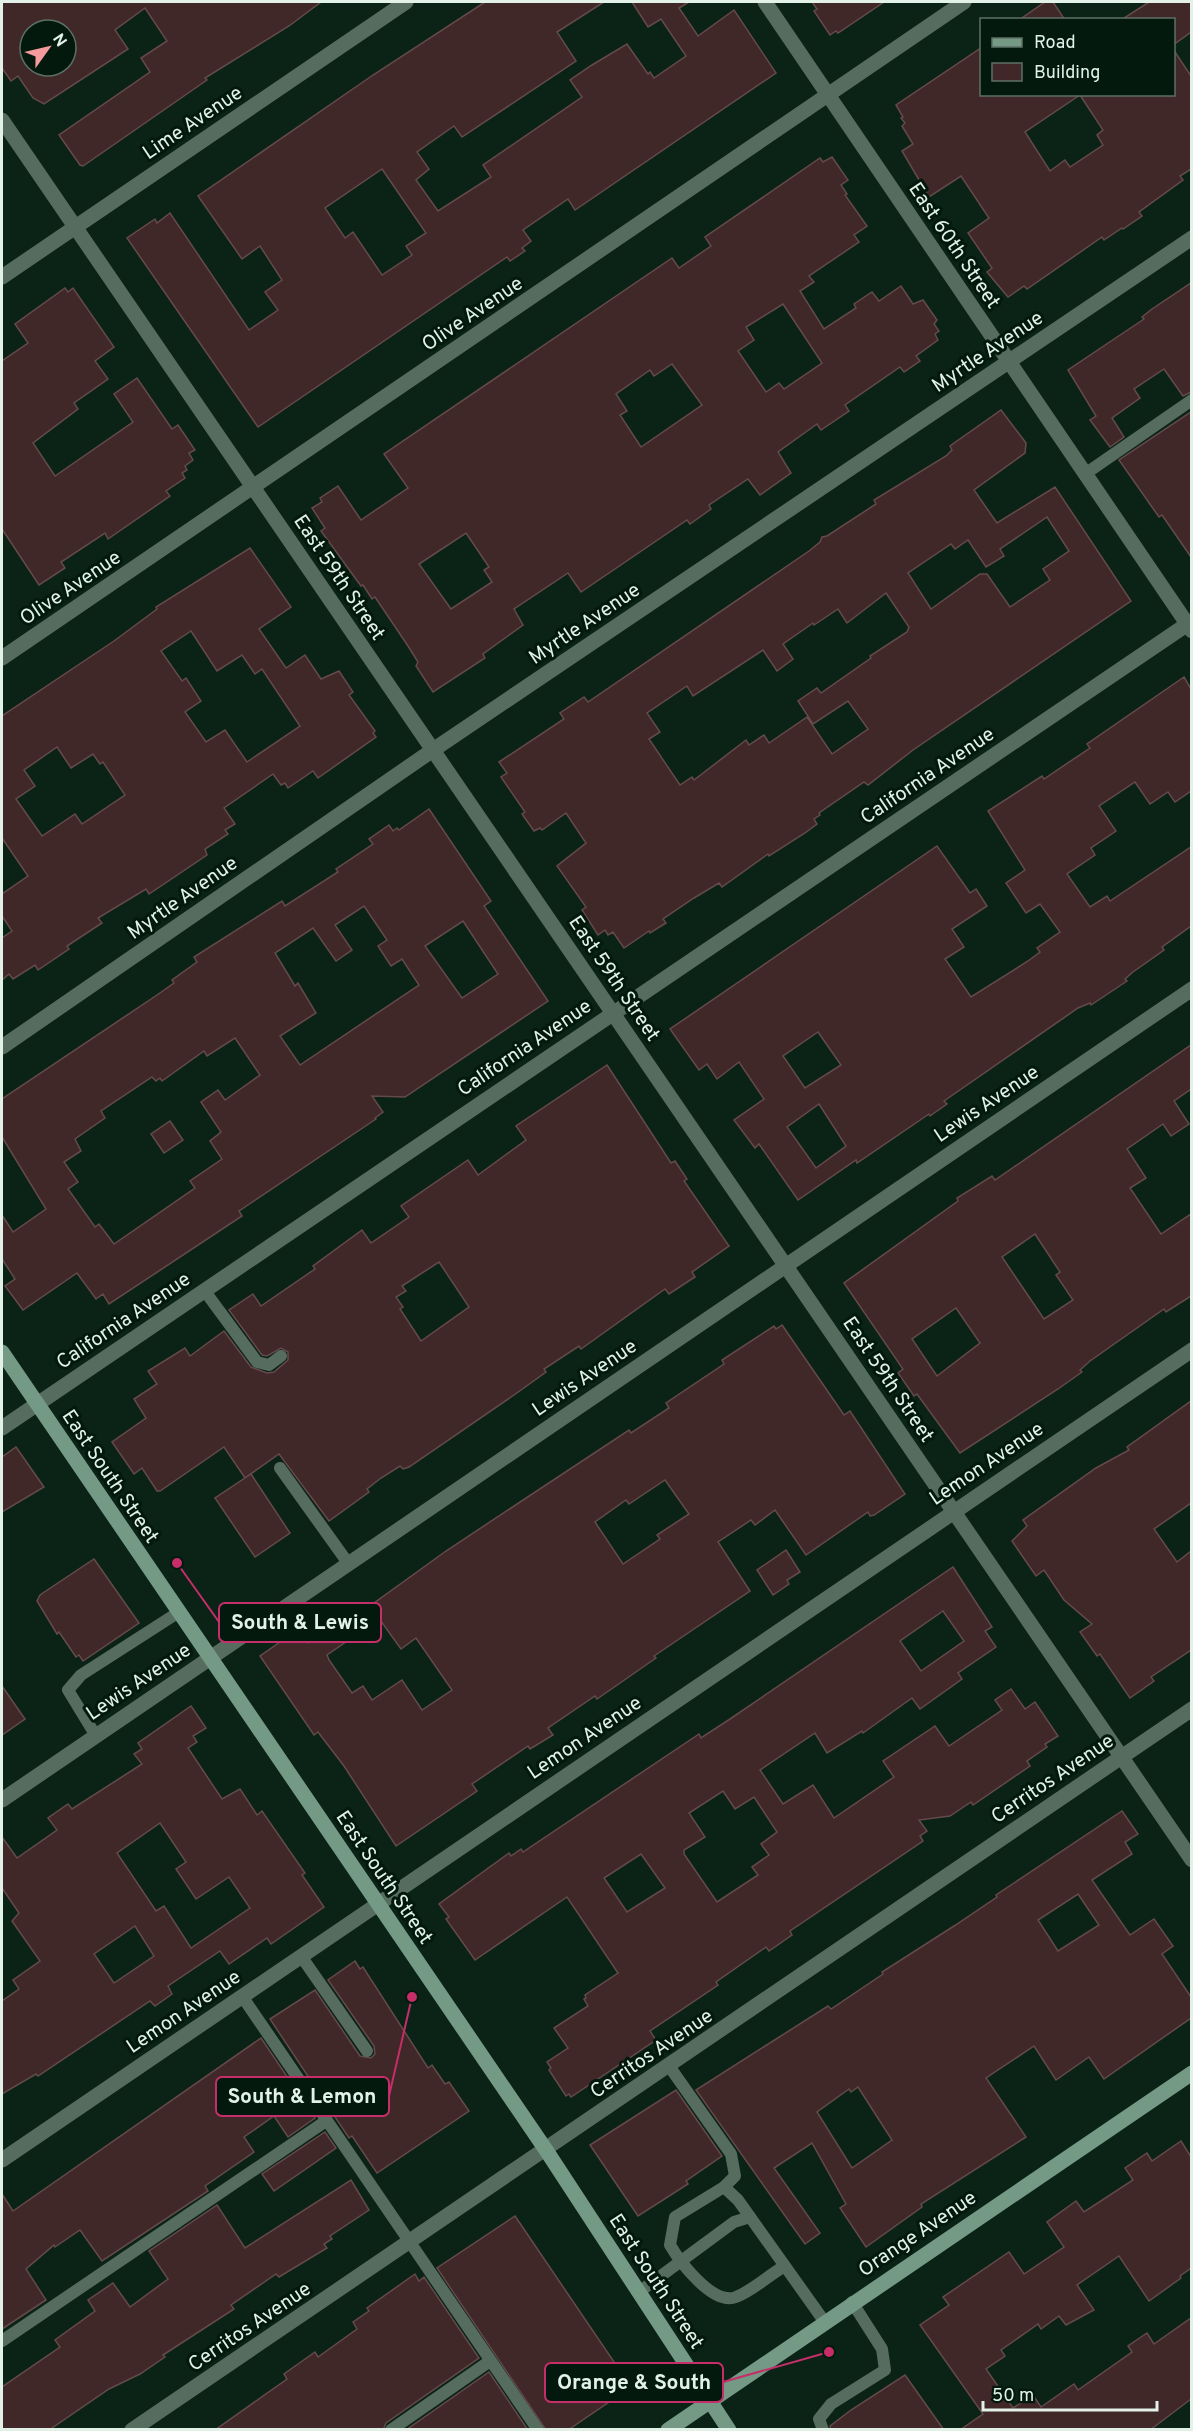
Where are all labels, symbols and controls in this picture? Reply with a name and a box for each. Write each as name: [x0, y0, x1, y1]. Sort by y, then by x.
north arrow: [18, 18, 78, 78]
legend: [980, 18, 1175, 96]
text: N: [47, 30, 70, 51]
text: Road: [1034, 32, 1076, 55]
text: Building: [1034, 62, 1100, 85]
street label: Lime Avenue: [138, 81, 248, 167]
street label: East 60th Street: [902, 178, 1005, 314]
street label: Olive Avenue: [418, 271, 529, 358]
street label: Myrtle Avenue: [927, 306, 1049, 399]
street label: East 59th Street: [287, 510, 390, 646]
street label: Olive Avenue: [16, 545, 127, 632]
street label: Myrtle Avenue: [524, 578, 646, 671]
street label: California Avenue: [856, 722, 1000, 831]
street label: Myrtle Avenue: [123, 851, 243, 946]
street label: East 59th Street: [562, 911, 665, 1047]
street label: California Avenue: [453, 994, 597, 1103]
street label: Lewis Avenue: [930, 1060, 1045, 1149]
street label: California Avenue: [52, 1267, 196, 1376]
street label: East 59th Street: [836, 1312, 939, 1448]
street label: Lewis Avenue: [528, 1334, 643, 1423]
street label: East South Street: [55, 1405, 164, 1549]
street label: Lemon Avenue: [925, 1417, 1049, 1512]
callout: South & Lewis: [219, 1603, 381, 1642]
text: South & Lewis: [231, 1610, 369, 1637]
street label: Lewis Avenue: [82, 1638, 197, 1727]
street label: Lemon Avenue: [523, 1691, 647, 1786]
street label: Cerritos Avenue: [987, 1729, 1120, 1830]
street label: East South Street: [329, 1806, 438, 1950]
street label: Lemon Avenue: [122, 1965, 246, 2060]
street label: Cerritos Avenue: [586, 2004, 719, 2105]
callout: South & Lemon: [216, 2077, 389, 2116]
text: South & Lemon: [228, 2084, 376, 2111]
street label: Orange Avenue: [854, 2186, 982, 2284]
street label: East South Street: [602, 2210, 709, 2355]
street label: Cerritos Avenue: [184, 2277, 317, 2378]
callout: Orange & South: [545, 2363, 723, 2402]
text: Orange & South: [557, 2370, 711, 2397]
scale bar: [983, 2374, 1157, 2412]
text: 50 m: [992, 2385, 1034, 2408]

